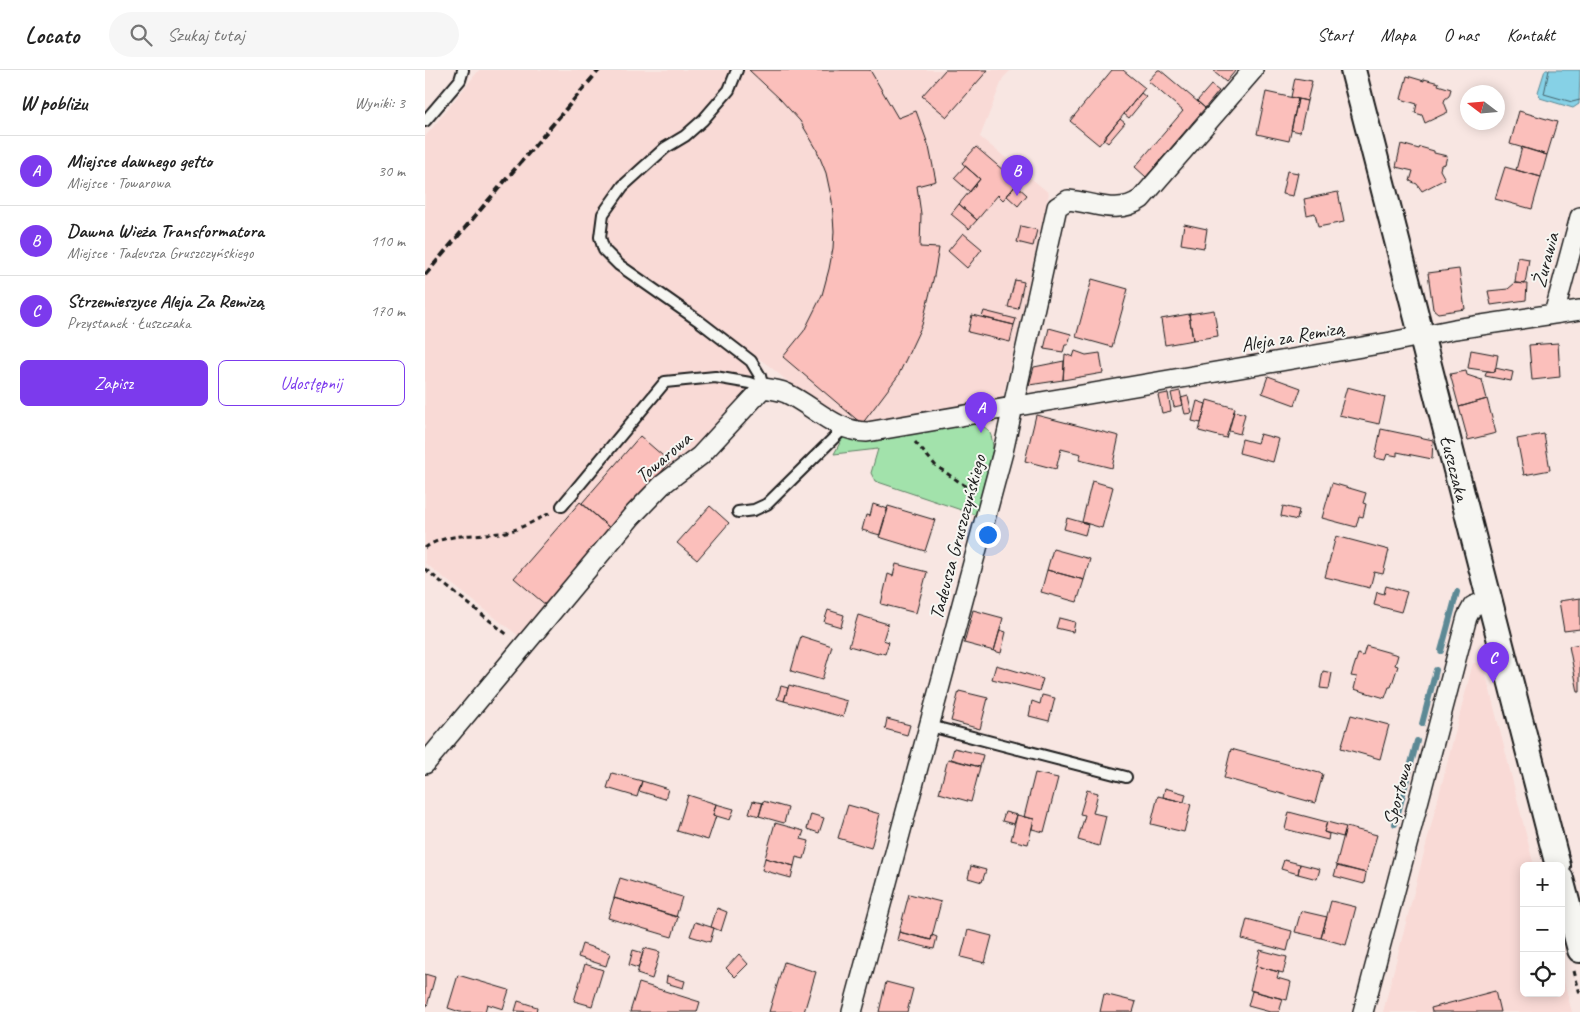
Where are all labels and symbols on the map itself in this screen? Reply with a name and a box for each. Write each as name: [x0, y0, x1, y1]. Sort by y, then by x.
north arrow: [1460, 85, 1505, 130]
pin: B: [1001, 155, 1033, 196]
street label: Żurawia: [1526, 229, 1565, 290]
street label: Aleja za Remizą: [1239, 315, 1346, 358]
pin: A: [965, 392, 997, 433]
street label: Towarowa: [630, 425, 697, 488]
street label: Łuszczaka: [1434, 433, 1475, 505]
street label: Tadeusza Gruszczyńskiego: [923, 451, 992, 622]
your location: [975, 522, 1001, 548]
pin: C: [1477, 642, 1509, 683]
street label: Sportowa: [1377, 758, 1418, 828]

